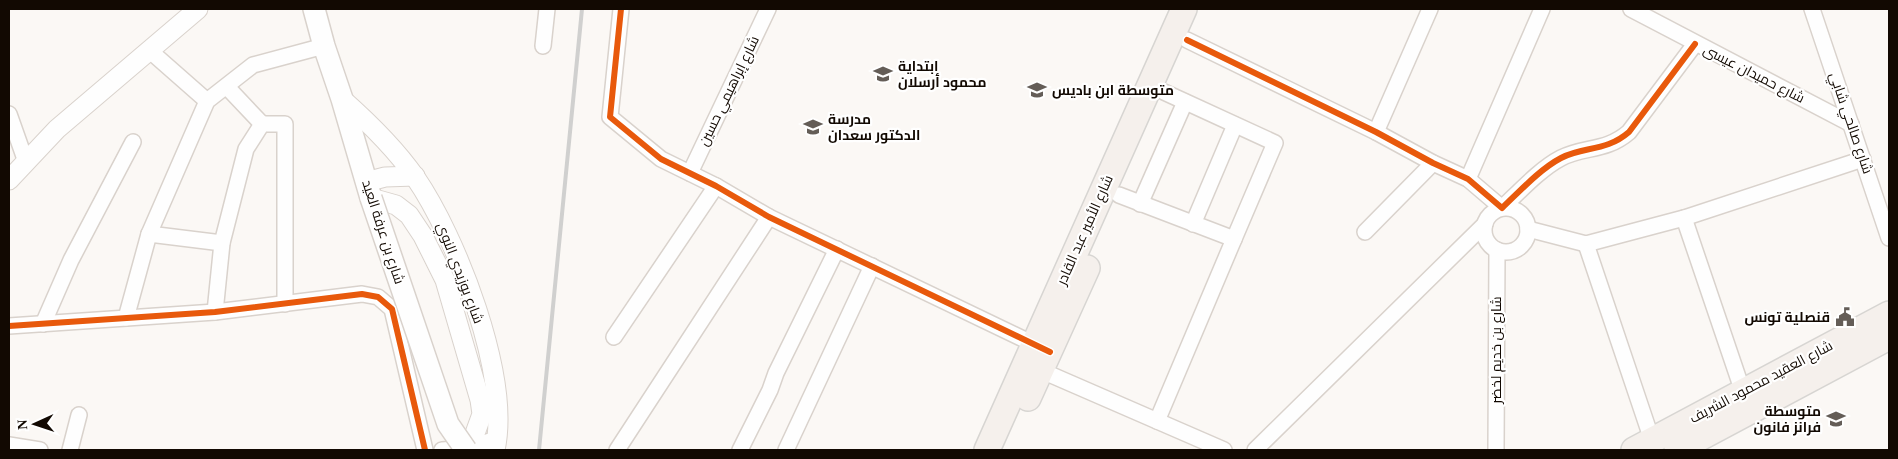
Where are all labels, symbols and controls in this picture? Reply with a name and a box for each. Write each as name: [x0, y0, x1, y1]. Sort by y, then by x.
street label: شارع إبراهيمي حسين: [696, 34, 766, 150]
street label: شارع حميدان عيسى: [1700, 42, 1807, 107]
place label: ابتداية محمود أرسلان: [898, 59, 986, 91]
school or university icon: ابتداية محمود أرسلان: [872, 63, 894, 85]
street label: شارع صالحي شابي: [1823, 70, 1875, 177]
school or university icon: متوسطة ابن باديس: [1026, 79, 1048, 101]
place label: متوسطة ابن باديس: [1052, 83, 1174, 99]
place label: مدرسة الدكتور سعدان: [828, 112, 920, 144]
school or university icon: مدرسة الدكتور سعدان: [802, 116, 824, 138]
street label: شارع الأمير عبد القادر: [1054, 173, 1117, 289]
street label: شارع بن عرفة العيد: [358, 178, 407, 286]
street label: شارع بوزيدي النوي: [430, 220, 486, 327]
street label: شارع بن خديم لخضر: [1489, 296, 1506, 405]
public building icon: قنصلية تونس: [1834, 306, 1856, 328]
place label: قنصلية تونس: [1744, 310, 1830, 326]
street label: شارع العقيد محمود الشريف: [1687, 338, 1835, 427]
north arrow: [10, 399, 60, 449]
place label: متوسطة فرانز فانون: [1753, 404, 1821, 436]
school or university icon: متوسطة فرانز فانون: [1825, 408, 1847, 430]
text: N: [15, 419, 30, 430]

